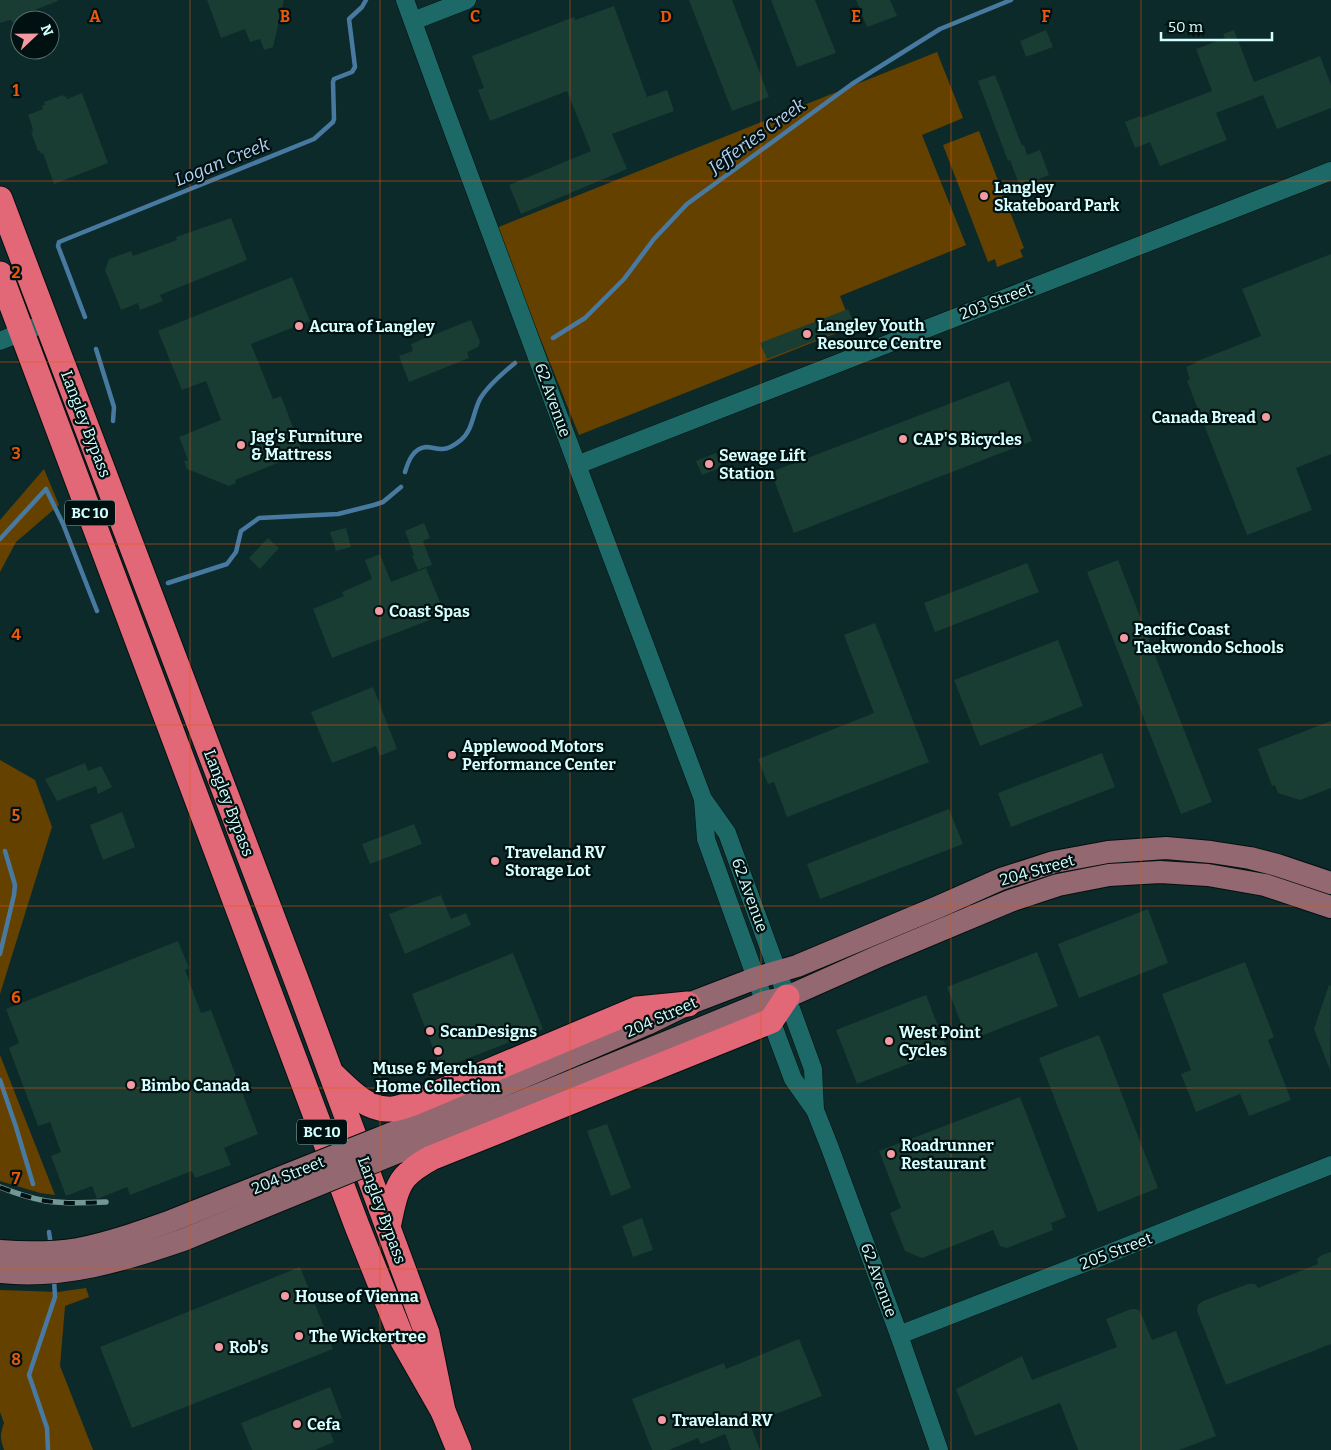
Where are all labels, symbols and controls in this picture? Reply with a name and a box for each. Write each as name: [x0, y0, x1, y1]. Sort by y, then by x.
text: A: [89, 7, 101, 26]
text: B: [280, 7, 290, 26]
text: C: [470, 7, 480, 26]
text: D: [660, 7, 672, 26]
text: E: [851, 7, 861, 26]
text: F: [1042, 7, 1051, 26]
north arrow: [10, 10, 60, 60]
scale bar: [1161, 10, 1272, 42]
text: 50 m: [1168, 18, 1204, 36]
text: N: [37, 22, 57, 39]
text: 1: [13, 81, 20, 100]
water label: Jefferies Creek: [703, 93, 810, 180]
water label: Logan Creek: [171, 133, 273, 191]
place label: Langley Skateboard Park: [994, 178, 1120, 215]
marker: Langley Skateboard Park: [978, 190, 990, 202]
text: 2: [11, 263, 21, 282]
street label: 203 Street: [957, 278, 1035, 324]
place label: Langley Youth Resource Centre: [817, 316, 942, 353]
place label: Acura of Langley: [309, 317, 435, 336]
marker: Acura of Langley: [293, 320, 305, 332]
marker: Langley Youth Resource Centre: [801, 328, 813, 340]
street label: 62 Avenue: [531, 360, 575, 440]
street label: Langley Bypass: [57, 368, 115, 480]
place label: Canada Bread: [1152, 408, 1256, 427]
marker: Canada Bread: [1260, 411, 1272, 423]
place label: Jag's Furniture & Mattress: [250, 427, 363, 464]
place label: CAP'S Bicycles: [913, 430, 1022, 449]
marker: CAP'S Bicycles: [897, 433, 909, 445]
marker: Jag's Furniture & Mattress: [235, 439, 247, 451]
text: 3: [11, 444, 21, 463]
place label: Sewage Lift Station: [719, 446, 807, 483]
marker: Sewage Lift Station: [703, 458, 715, 470]
road number: BC 10: [65, 500, 115, 526]
place label: Coast Spas: [389, 602, 470, 621]
marker: Coast Spas: [373, 605, 385, 617]
place label: Pacific Coast Taekwondo Schools: [1134, 620, 1284, 657]
text: 4: [11, 625, 21, 644]
marker: Pacific Coast Taekwondo Schools: [1118, 632, 1130, 644]
place label: Applewood Motors Performance Center: [462, 737, 616, 774]
street label: Langley Bypass: [200, 747, 258, 859]
marker: Applewood Motors Performance Center: [446, 749, 458, 761]
text: 5: [12, 806, 21, 825]
place label: Traveland RV Storage Lot: [505, 843, 606, 880]
street label: 204 Street: [998, 850, 1077, 890]
marker: Traveland RV Storage Lot: [489, 855, 501, 867]
street label: 62 Avenue: [728, 855, 772, 935]
text: 6: [11, 988, 21, 1007]
street label: 204 Street: [622, 993, 700, 1041]
place label: ScanDesigns: [440, 1022, 537, 1041]
place label: West Point Cycles: [899, 1023, 981, 1060]
marker: ScanDesigns: [424, 1025, 436, 1037]
marker: West Point Cycles: [883, 1035, 895, 1047]
marker: Muse & Merchant Home Collection: [432, 1045, 444, 1057]
place label: Muse & Merchant Home Collection: [372, 1059, 504, 1096]
place label: Bimbo Canada: [141, 1076, 250, 1095]
marker: Bimbo Canada: [125, 1079, 137, 1091]
road number: BC 10: [297, 1120, 347, 1144]
place label: Roadrunner Restaurant: [901, 1136, 994, 1173]
marker: Roadrunner Restaurant: [885, 1148, 897, 1160]
street label: 204 Street: [249, 1152, 327, 1198]
street label: Langley Bypass: [354, 1154, 410, 1266]
text: 7: [12, 1169, 21, 1188]
street label: 205 Street: [1077, 1228, 1155, 1273]
street label: 62 Avenue: [857, 1240, 901, 1320]
place label: House of Vienna: [295, 1287, 419, 1306]
marker: House of Vienna: [279, 1290, 291, 1302]
place label: The Wickertree: [309, 1327, 426, 1346]
marker: The Wickertree: [293, 1330, 305, 1342]
place label: Rob's: [229, 1338, 269, 1357]
marker: Rob's: [213, 1341, 225, 1353]
text: 8: [11, 1350, 21, 1369]
place label: Traveland RV: [672, 1411, 773, 1430]
marker: Traveland RV: [656, 1414, 668, 1426]
place label: Cefa: [307, 1415, 340, 1434]
marker: Cefa: [291, 1418, 303, 1430]

